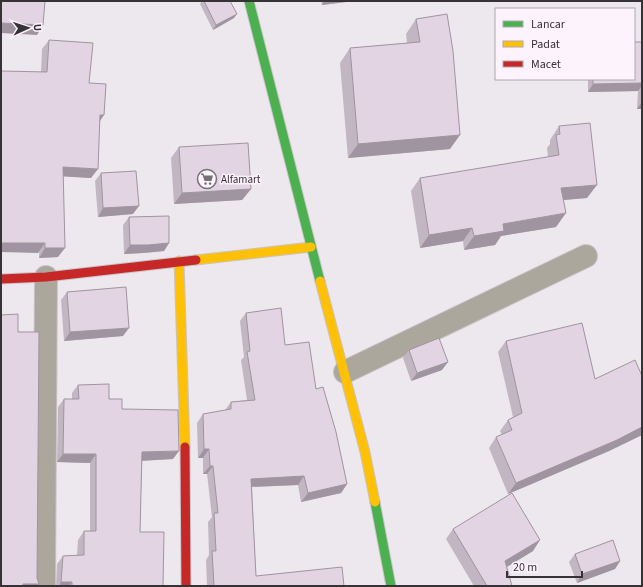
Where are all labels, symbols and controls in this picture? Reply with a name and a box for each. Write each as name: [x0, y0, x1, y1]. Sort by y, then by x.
north arrow: [8, 8, 48, 48]
legend: [495, 8, 635, 80]
text: Lancar: [531, 16, 566, 33]
text: U: [30, 23, 45, 32]
text: Padat: [531, 36, 560, 53]
text: Macet: [531, 56, 561, 73]
supermarket icon: Alfamart: [196, 168, 218, 190]
place label: Alfamart: [221, 172, 261, 187]
scale bar: [507, 553, 582, 579]
text: 20 m: [513, 559, 537, 576]

